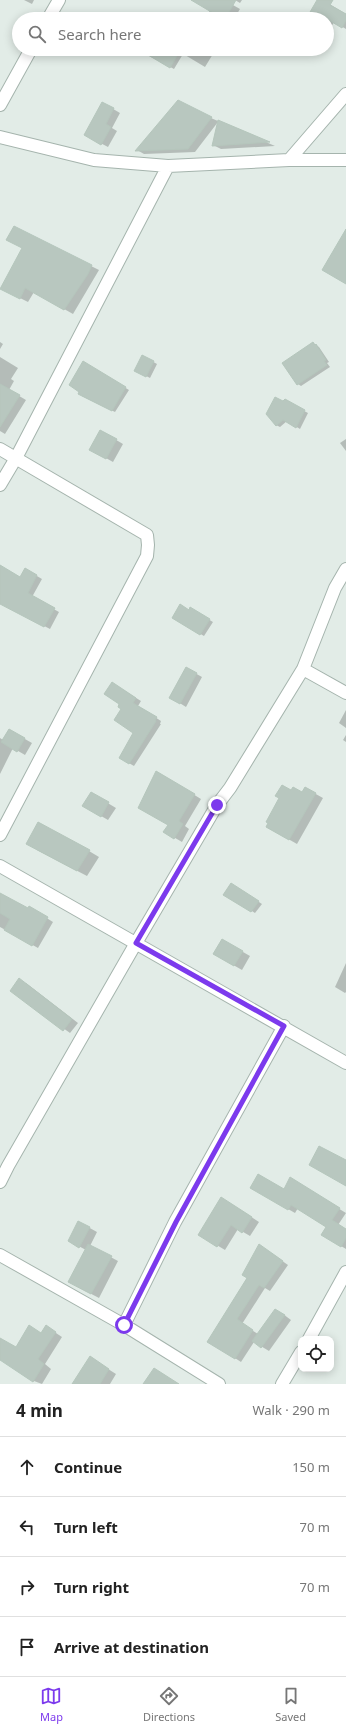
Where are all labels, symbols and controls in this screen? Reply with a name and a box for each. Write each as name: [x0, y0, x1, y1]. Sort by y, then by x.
search box: [12, 12, 334, 56]
icon: search: [26, 23, 48, 45]
text: Search here: [58, 24, 141, 44]
route end: [208, 796, 226, 814]
route start: [115, 1316, 133, 1334]
map controls: [298, 1336, 334, 1372]
button: locate: [298, 1336, 334, 1372]
text: 4 min: [16, 1399, 63, 1422]
text: Walk · 290 m: [252, 1401, 330, 1419]
icon: ahead: [16, 1456, 38, 1478]
text: Continue: [54, 1457, 122, 1477]
text: 150 m: [292, 1458, 330, 1476]
icon: left: [16, 1516, 38, 1538]
text: Turn left: [54, 1517, 118, 1537]
text: 70 m: [300, 1518, 330, 1536]
icon: right: [16, 1576, 38, 1598]
text: Turn right: [54, 1577, 129, 1597]
text: 70 m: [300, 1578, 330, 1596]
icon: arrive: [16, 1636, 38, 1658]
text: Arrive at destination: [54, 1637, 209, 1657]
tab: Map: [40, 1685, 63, 1724]
tab: Directions: [143, 1685, 195, 1724]
tab: Saved: [275, 1685, 306, 1724]

